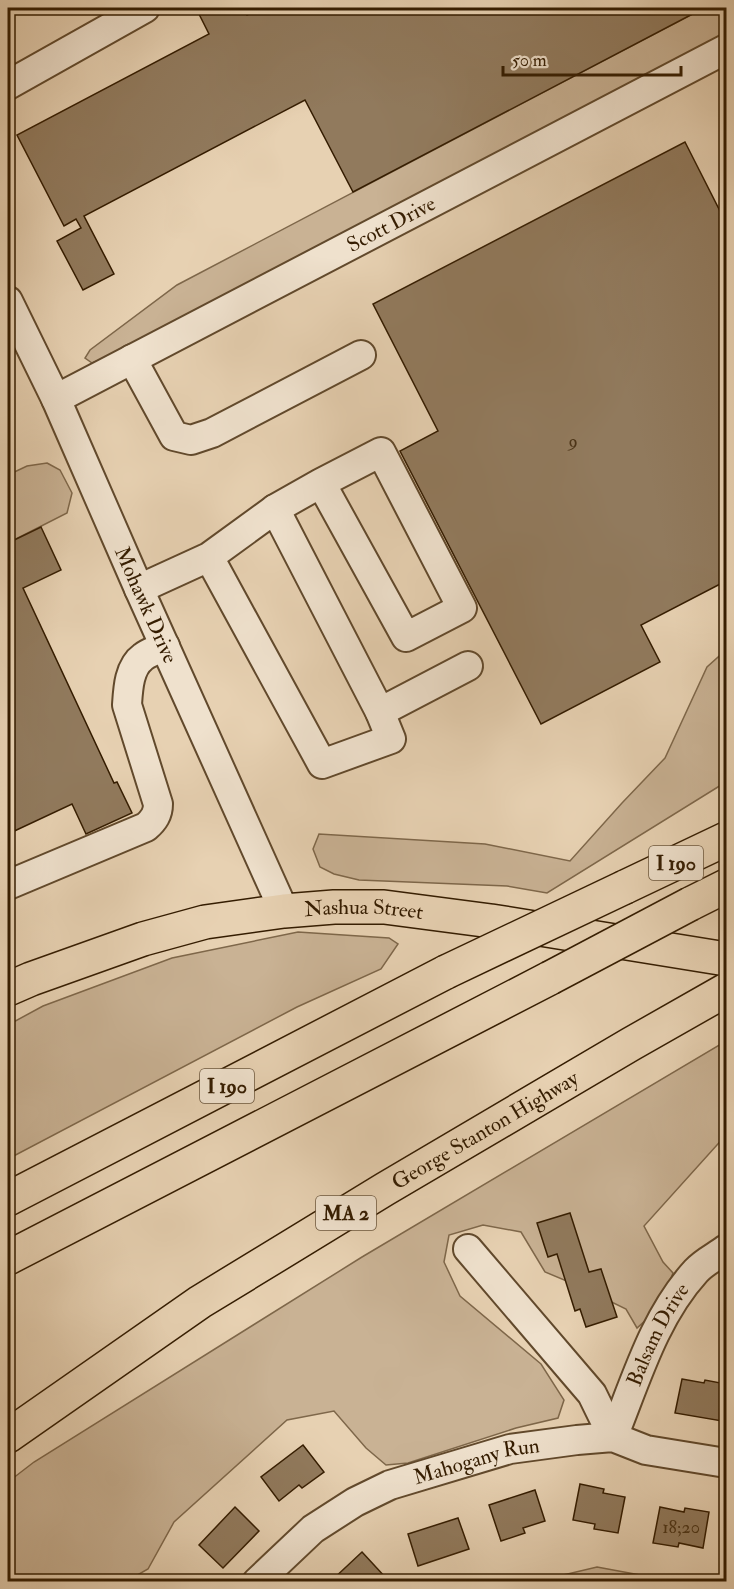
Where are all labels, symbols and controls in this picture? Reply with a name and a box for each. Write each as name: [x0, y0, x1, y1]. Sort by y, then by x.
scale bar: [503, 39, 682, 77]
text: 50 m: [512, 49, 547, 72]
street label: Scott Drive: [342, 190, 440, 258]
house number: 9: [566, 430, 578, 453]
street label: Mohawk Drive: [109, 542, 184, 668]
road number: I 190: [649, 846, 703, 880]
street label: Nashua Street: [303, 894, 425, 926]
street label: George Stanton Highway: [387, 1064, 584, 1196]
road number: I 190: [200, 1069, 254, 1103]
road number: MA 2: [316, 1196, 376, 1230]
street label: Balsam Drive: [620, 1277, 695, 1390]
street label: Mahogany Run: [410, 1432, 541, 1491]
house number: 18;20: [662, 1516, 700, 1539]

